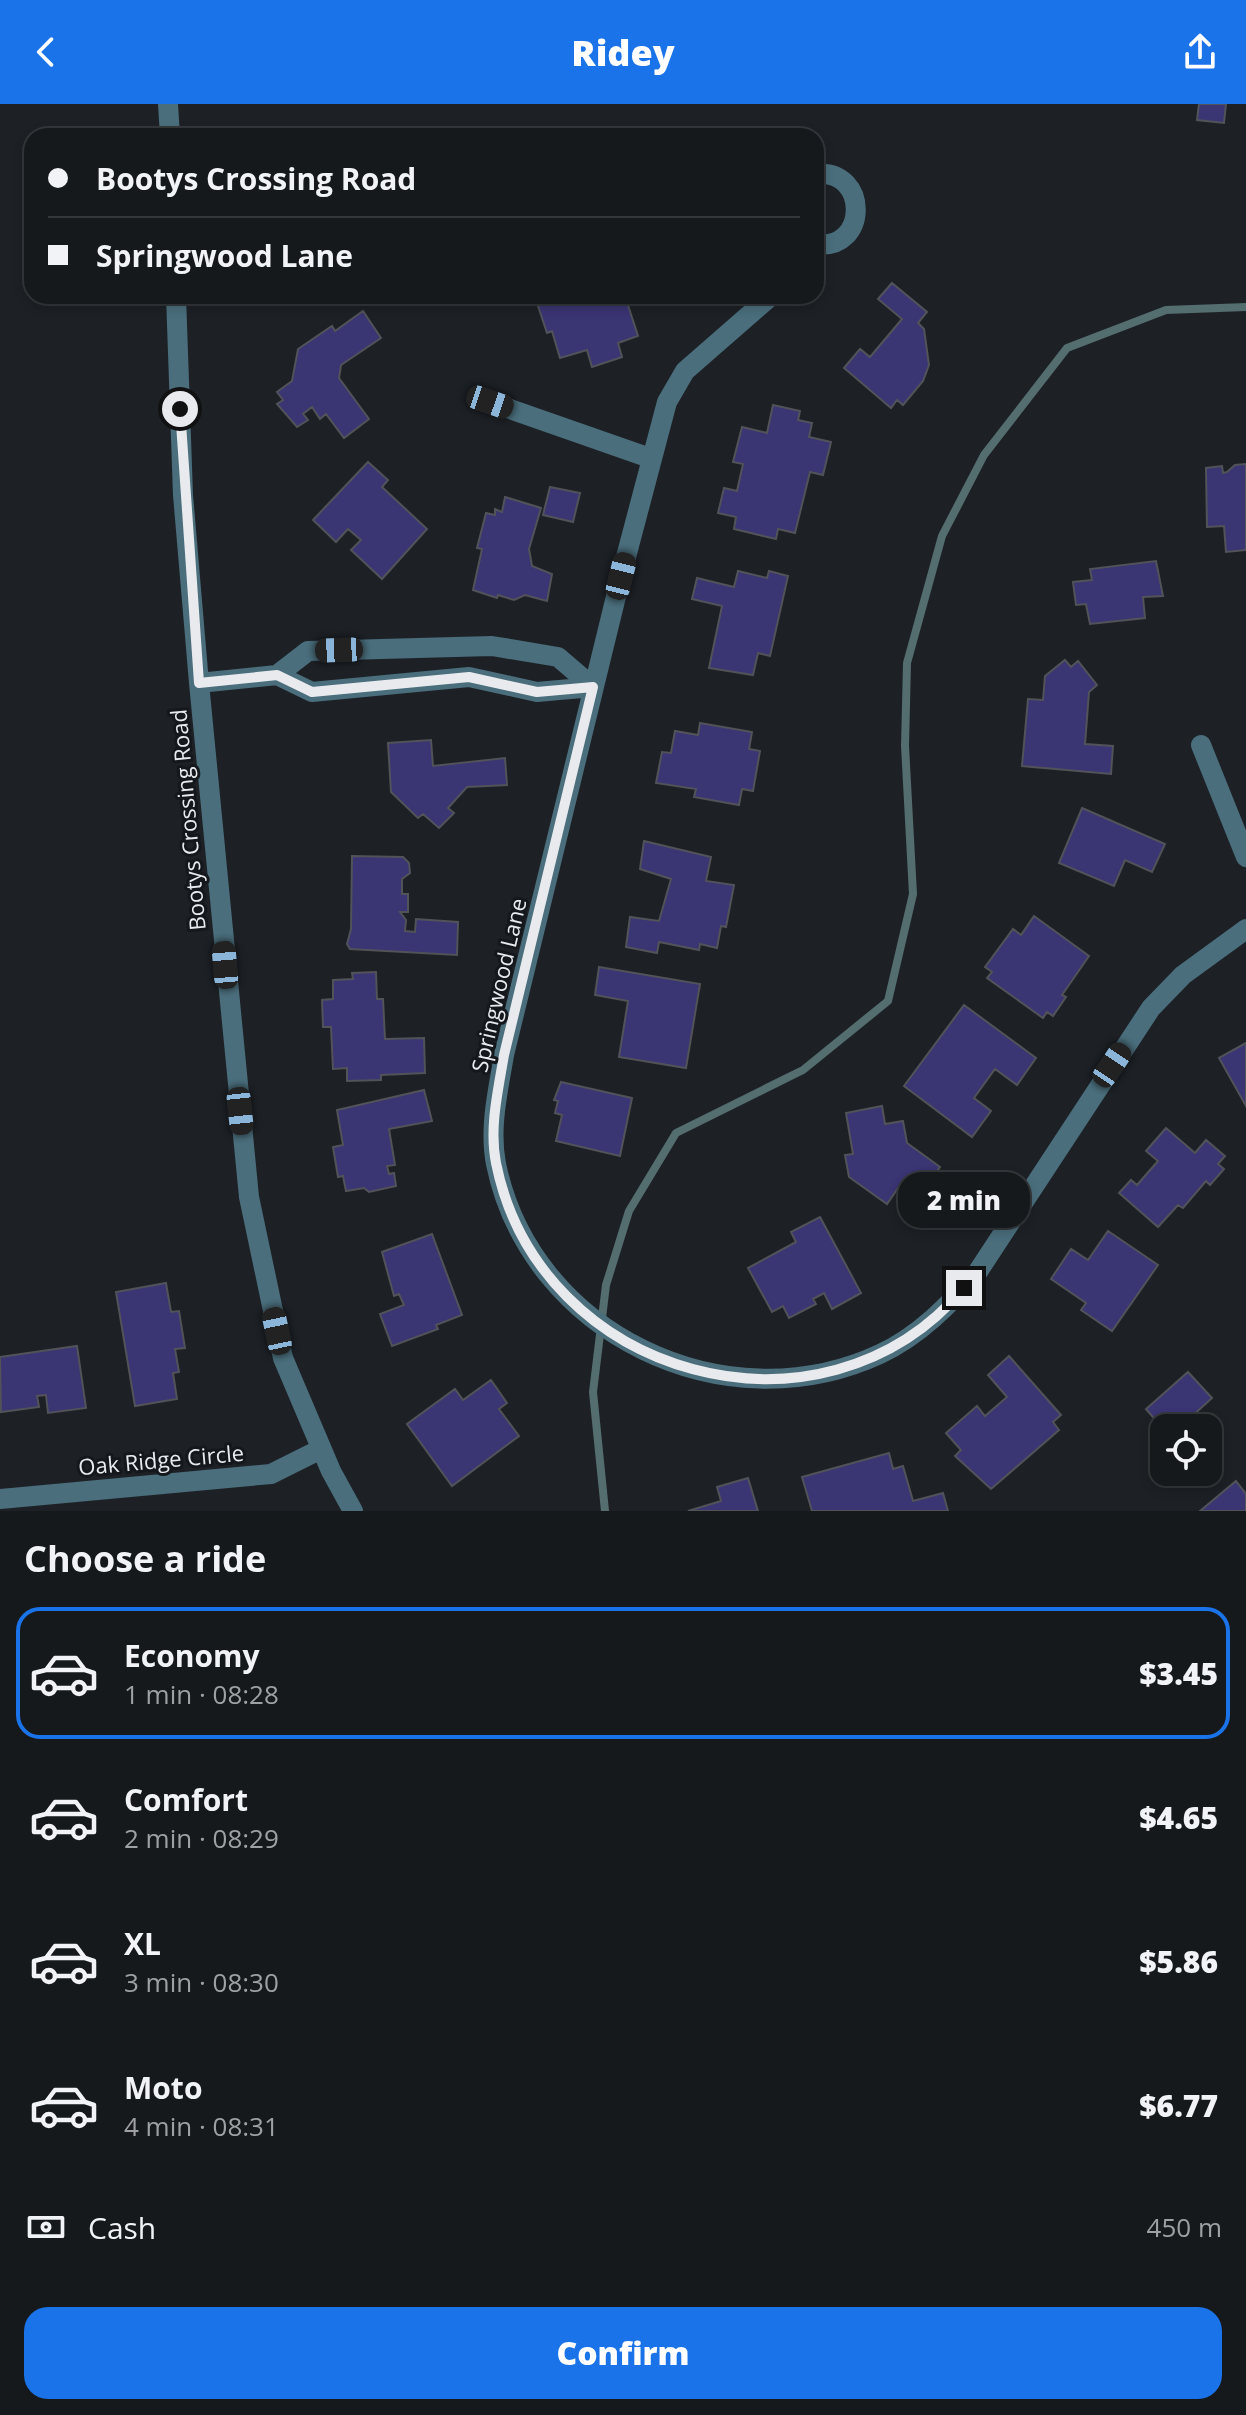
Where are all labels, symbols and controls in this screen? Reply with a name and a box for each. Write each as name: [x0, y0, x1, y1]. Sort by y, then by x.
text: Ridey: [571, 28, 675, 77]
icon: back: [24, 30, 68, 74]
icon: share: [1178, 30, 1222, 74]
text: Bootys Crossing Road: [96, 158, 416, 199]
text: Springwood Lane: [96, 235, 353, 276]
car: [463, 383, 517, 421]
route start: [162, 391, 198, 427]
car: [604, 550, 638, 602]
car: [315, 637, 363, 663]
street label: Bootys Crossing Road: [162, 708, 212, 932]
street label: Springwood Lane: [463, 895, 533, 1075]
car: [211, 940, 239, 990]
car: [1089, 1038, 1135, 1092]
car: [226, 1086, 254, 1136]
callout: 2 min: [898, 1172, 1030, 1228]
text: 2 min: [927, 1182, 1001, 1218]
route end: [946, 1270, 982, 1306]
car: [260, 1305, 294, 1357]
map controls: [1150, 1414, 1222, 1486]
button: locate: [1150, 1414, 1222, 1486]
street label: Oak Ridge Circle: [77, 1437, 245, 1481]
text: Choose a ride: [24, 1534, 266, 1583]
text: Economy: [124, 1635, 260, 1676]
icon: car: [28, 1637, 100, 1709]
text: $3.45: [1139, 1653, 1218, 1694]
text: 1 min · 08:28: [124, 1676, 279, 1712]
text: Comfort: [124, 1779, 248, 1820]
icon: car: [28, 1781, 100, 1853]
text: $4.65: [1139, 1797, 1218, 1838]
text: 2 min · 08:29: [124, 1820, 279, 1856]
text: XL: [124, 1923, 161, 1964]
icon: car: [28, 1925, 100, 1997]
text: $5.86: [1139, 1941, 1218, 1982]
text: 3 min · 08:30: [124, 1964, 279, 2000]
text: Moto: [124, 2067, 202, 2108]
icon: car: [28, 2069, 100, 2141]
text: $6.77: [1139, 2085, 1218, 2126]
text: 4 min · 08:31: [124, 2108, 279, 2144]
icon: cash: [24, 2205, 68, 2249]
text: Cash: [88, 2207, 156, 2248]
text: 450 m: [1147, 2209, 1222, 2245]
button: Confirm: [24, 2307, 1222, 2399]

